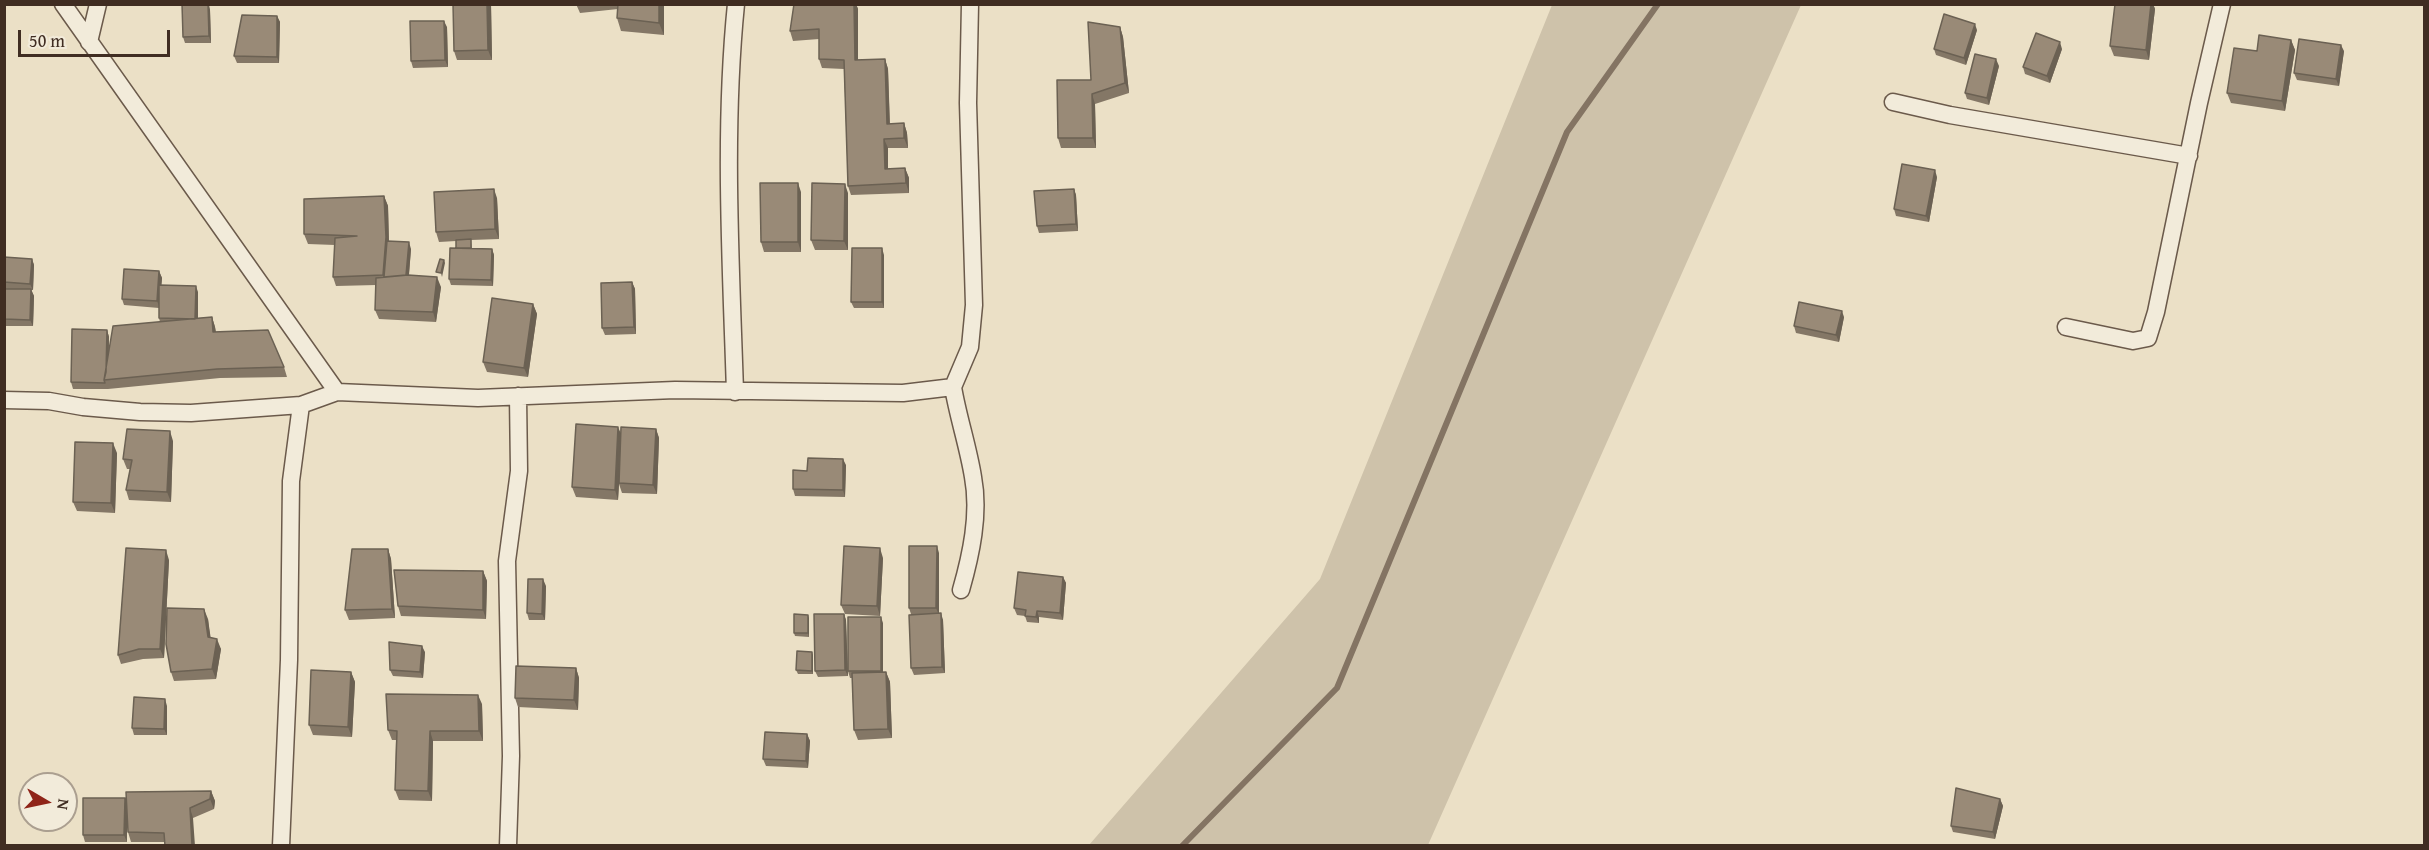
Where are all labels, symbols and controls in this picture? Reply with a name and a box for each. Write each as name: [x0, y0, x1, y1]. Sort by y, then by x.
scale bar: [21, 18, 172, 56]
text: 50 m: [29, 27, 65, 54]
north arrow: [18, 772, 78, 832]
text: N: [51, 797, 76, 812]

